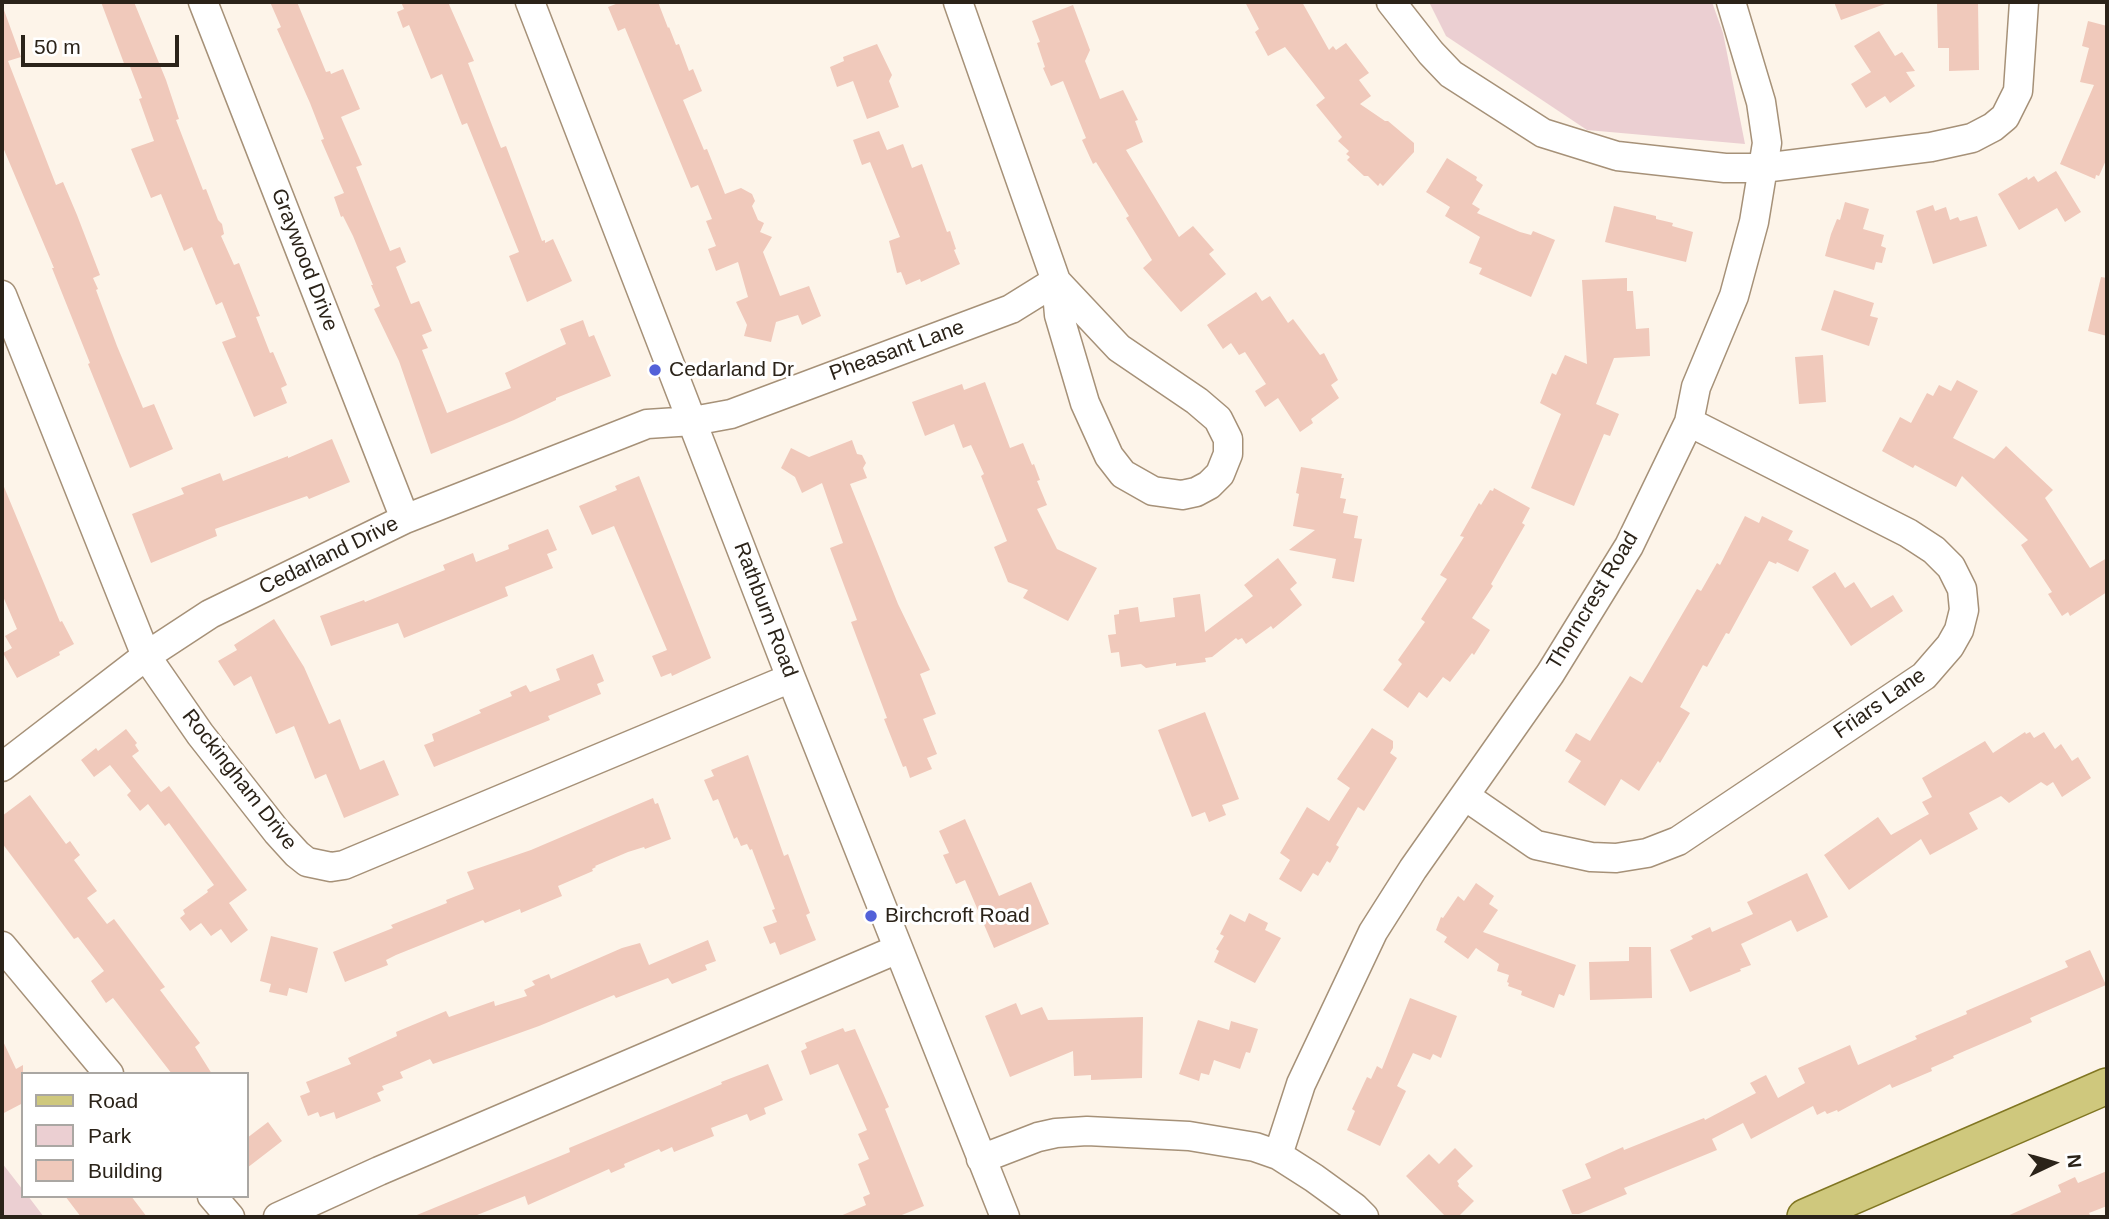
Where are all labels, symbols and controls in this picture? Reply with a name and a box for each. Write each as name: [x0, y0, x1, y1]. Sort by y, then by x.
scale bar: [24, 21, 182, 65]
text: 50 m: [34, 35, 81, 58]
street label: Graywood Drive: [265, 185, 343, 335]
street label: Pheasant Lane: [826, 315, 968, 387]
place label: Cedarland Dr: [669, 357, 794, 383]
marker: Cedarland Dr: [647, 362, 663, 378]
street label: Cedarland Drive: [255, 511, 403, 601]
street label: Thorncrest Road: [1542, 527, 1644, 675]
street label: Rathburn Road: [728, 539, 802, 681]
street label: Friars Lane: [1829, 663, 1931, 745]
street label: Rockingham Drive: [176, 705, 302, 855]
place label: Birchcroft Road: [885, 903, 1030, 929]
marker: Birchcroft Road: [863, 908, 879, 924]
legend: [21, 1072, 248, 1198]
text: Road: [88, 1089, 138, 1112]
text: Park: [88, 1124, 131, 1147]
north arrow: [2018, 1128, 2088, 1198]
text: N: [2063, 1153, 2085, 1169]
text: Building: [88, 1159, 163, 1182]

